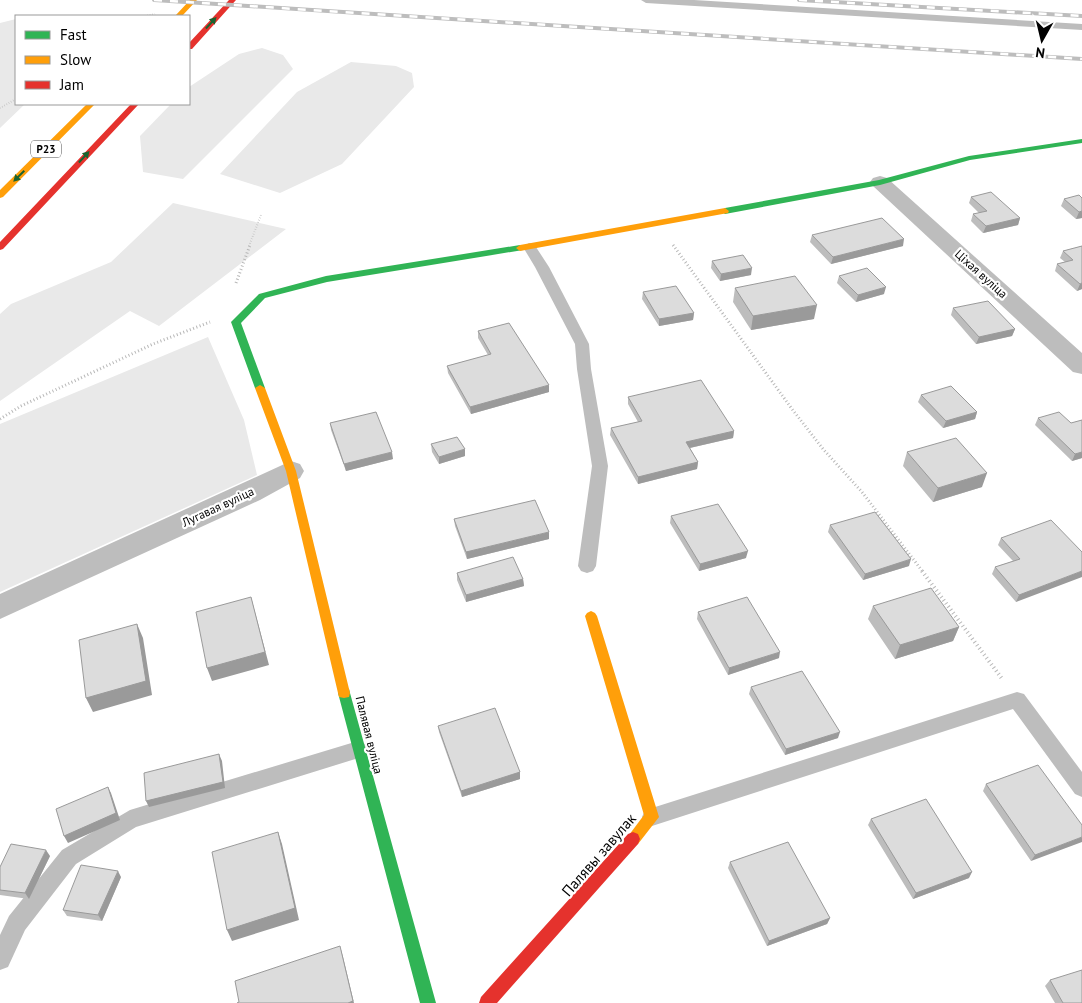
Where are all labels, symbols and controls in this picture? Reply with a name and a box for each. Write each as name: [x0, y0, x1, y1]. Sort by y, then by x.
legend: [15, 15, 190, 105]
north arrow: [1017, 15, 1067, 65]
one-way arrow: [205, 18, 217, 30]
text: Fast: [60, 25, 87, 44]
text: N: [1034, 43, 1046, 62]
text: Slow: [60, 50, 91, 69]
text: Jam: [59, 75, 84, 94]
road number: Р23: [31, 140, 61, 158]
one-way arrow: [78, 152, 90, 164]
one-way arrow: [13, 169, 25, 181]
street label: Ціхая вуліца: [952, 246, 1011, 301]
street label: Лугавая вуліца: [179, 483, 256, 530]
street label: Палявая вуліца: [353, 694, 386, 775]
street label: Палявы завулак: [557, 809, 640, 900]

